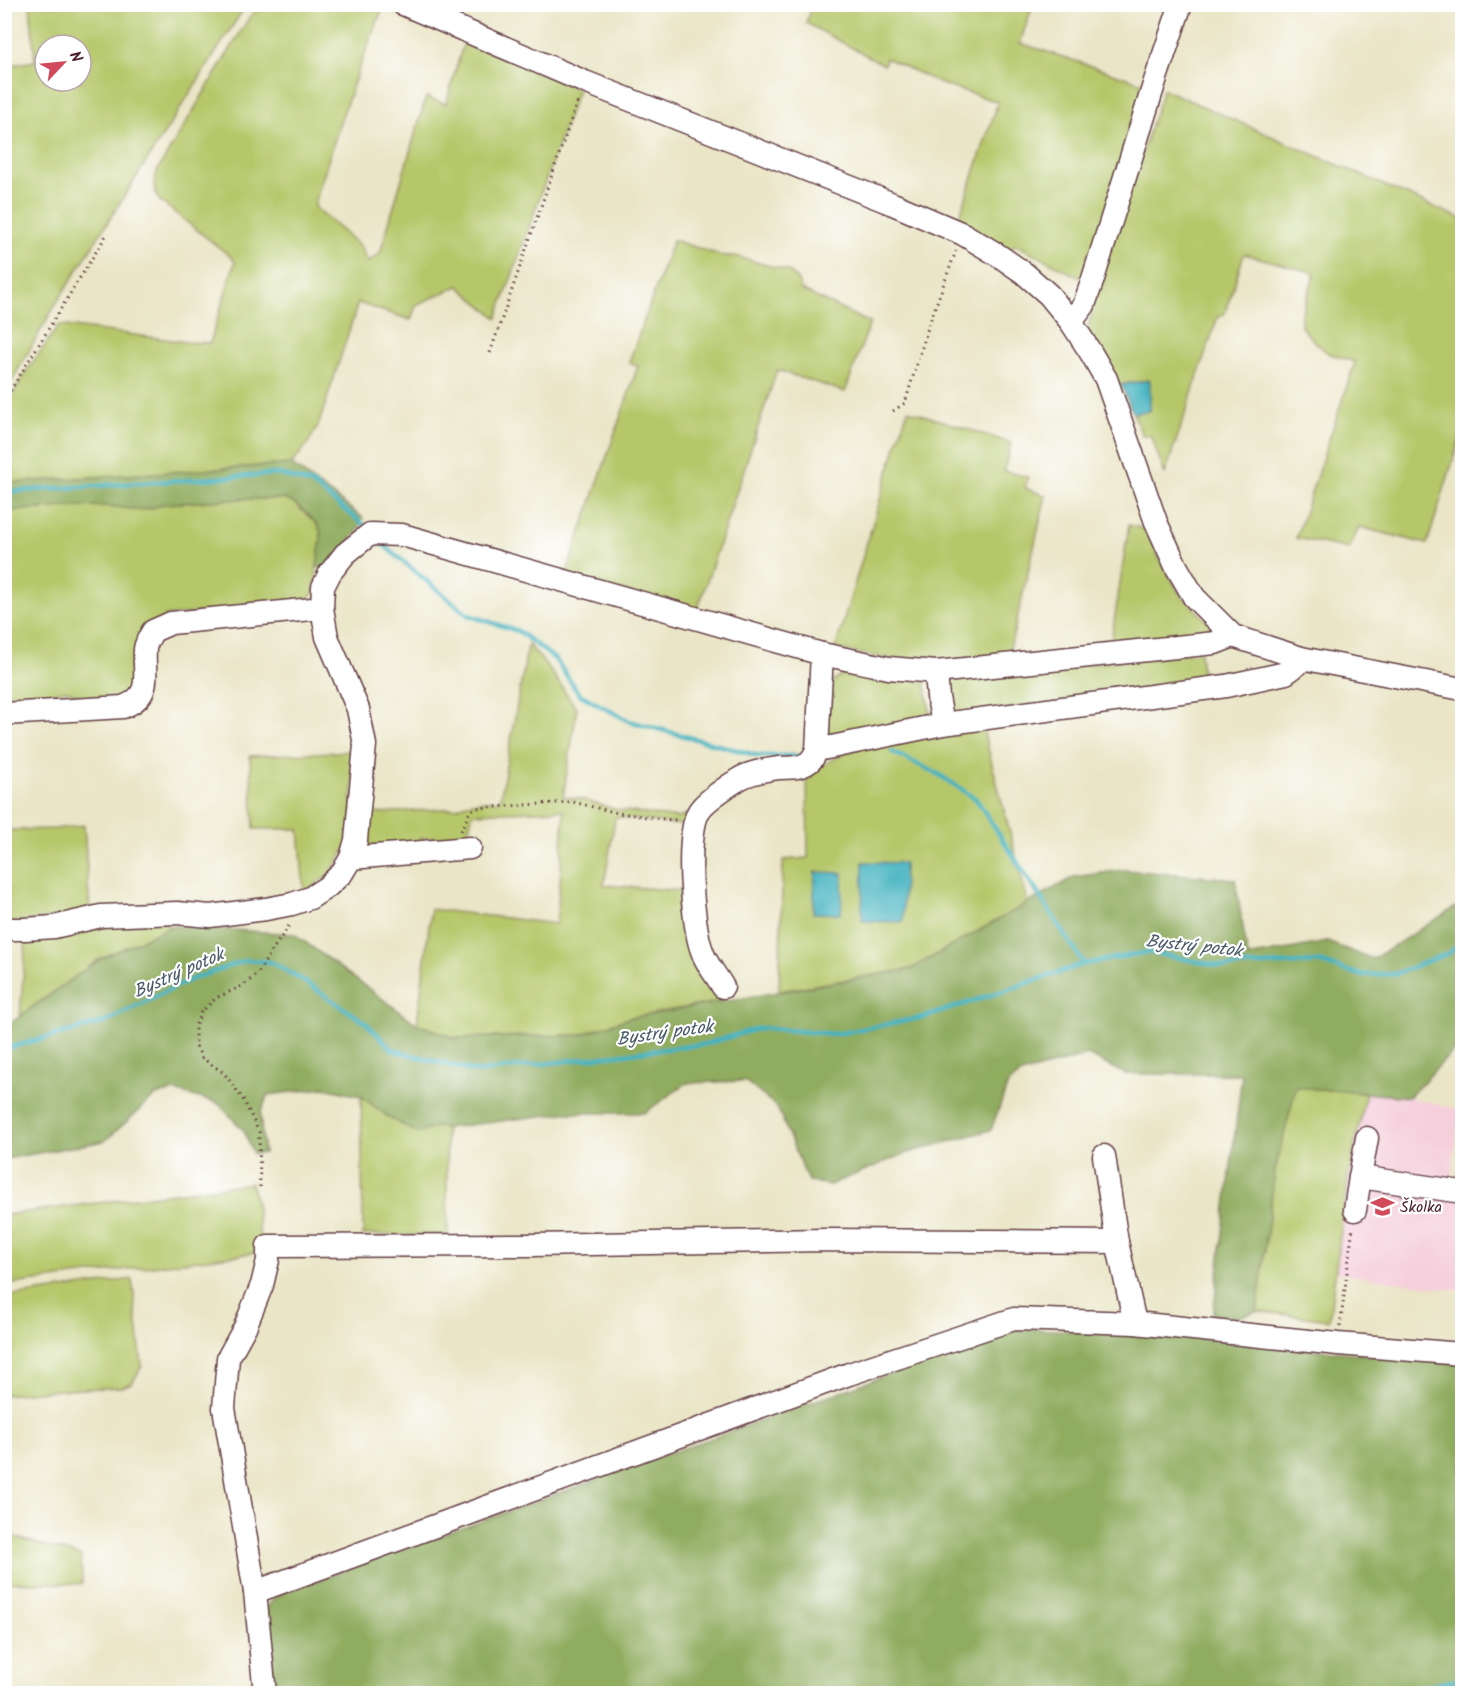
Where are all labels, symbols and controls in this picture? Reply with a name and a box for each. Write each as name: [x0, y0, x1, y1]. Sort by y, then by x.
north arrow: [33, 33, 93, 93]
text: N: [62, 47, 89, 67]
water label: Bystrý potok: [1145, 928, 1246, 967]
water label: Bystrý potok: [129, 940, 231, 1007]
water label: Bystrý potok: [615, 1013, 717, 1055]
school or university icon: Školka: [1369, 1194, 1395, 1220]
place label: Školka: [1400, 1195, 1442, 1220]

